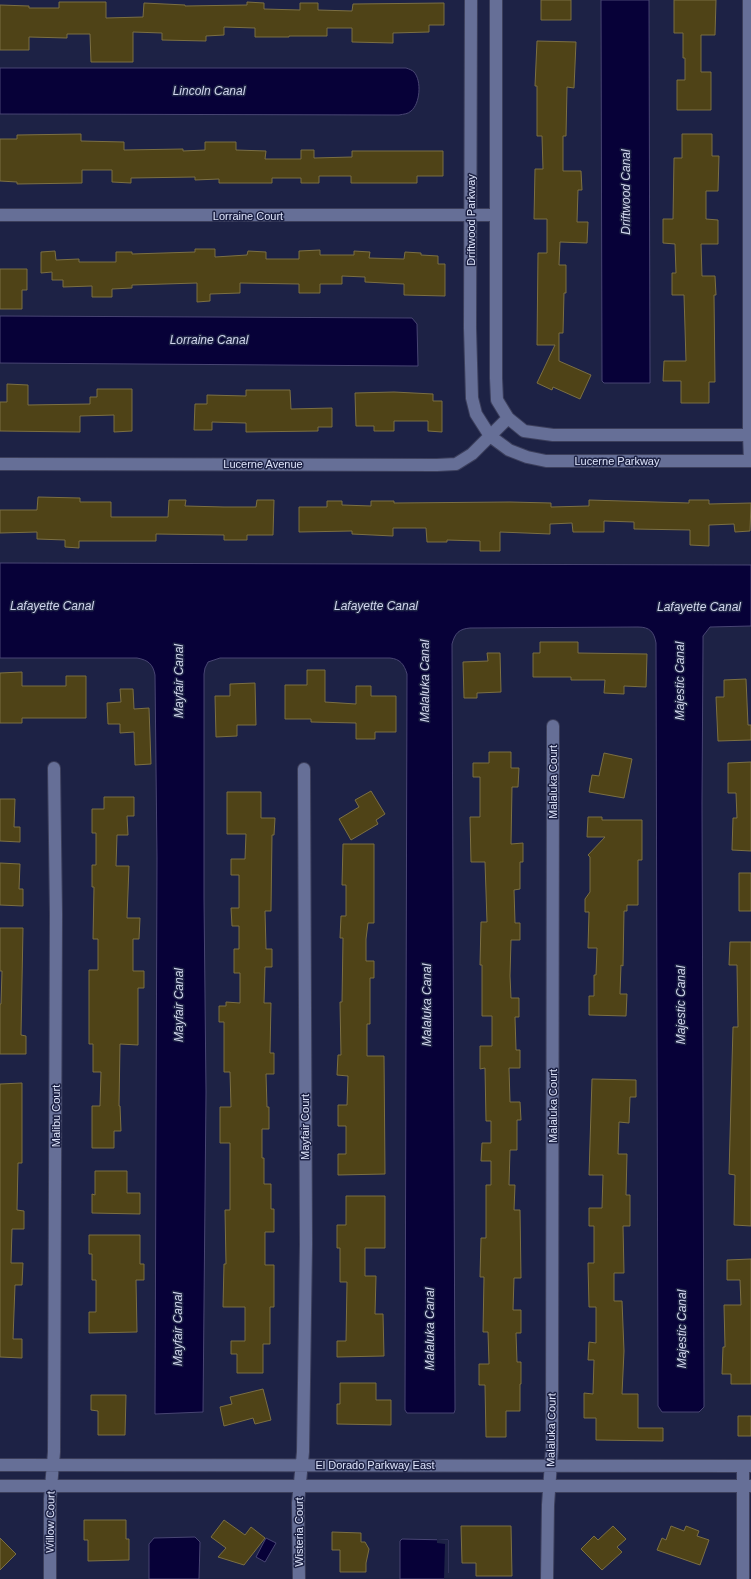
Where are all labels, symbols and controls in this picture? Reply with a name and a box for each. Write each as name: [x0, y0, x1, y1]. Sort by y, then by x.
water label: Lincoln Canal: [173, 84, 246, 98]
water label: Driftwood Canal: [619, 149, 633, 235]
street label: Driftwood Parkway: [465, 174, 477, 266]
street label: Lorraine Court: [213, 210, 283, 222]
water label: Lorraine Canal: [170, 333, 249, 347]
street label: Lucerne Parkway: [575, 455, 660, 467]
street label: Lucerne Avenue: [223, 458, 303, 470]
water label: Lafayette Canal: [10, 599, 94, 613]
water label: Lafayette Canal: [334, 599, 418, 613]
water label: Lafayette Canal: [657, 600, 741, 614]
water label: Malaluka Canal: [418, 639, 432, 722]
water label: Majestic Canal: [673, 641, 687, 720]
water label: Mayfair Canal: [172, 644, 186, 718]
street label: Malaluka Court: [547, 745, 559, 819]
water label: Malaluka Canal: [420, 963, 434, 1046]
water label: Majestic Canal: [674, 965, 688, 1044]
water label: Mayfair Canal: [172, 968, 186, 1042]
street label: Malaluka Court: [547, 1069, 559, 1143]
street label: Malibu Court: [50, 1085, 62, 1147]
street label: Mayfair Court: [299, 1094, 311, 1160]
water label: Malaluka Canal: [423, 1287, 437, 1370]
water label: Majestic Canal: [675, 1289, 689, 1368]
water label: Mayfair Canal: [171, 1292, 185, 1366]
street label: Malaluka Court: [544, 1393, 558, 1467]
street label: El Dorado Parkway East: [315, 1459, 435, 1471]
street label: Willow Court: [43, 1491, 57, 1553]
street label: Wisteria Court: [293, 1497, 305, 1567]

